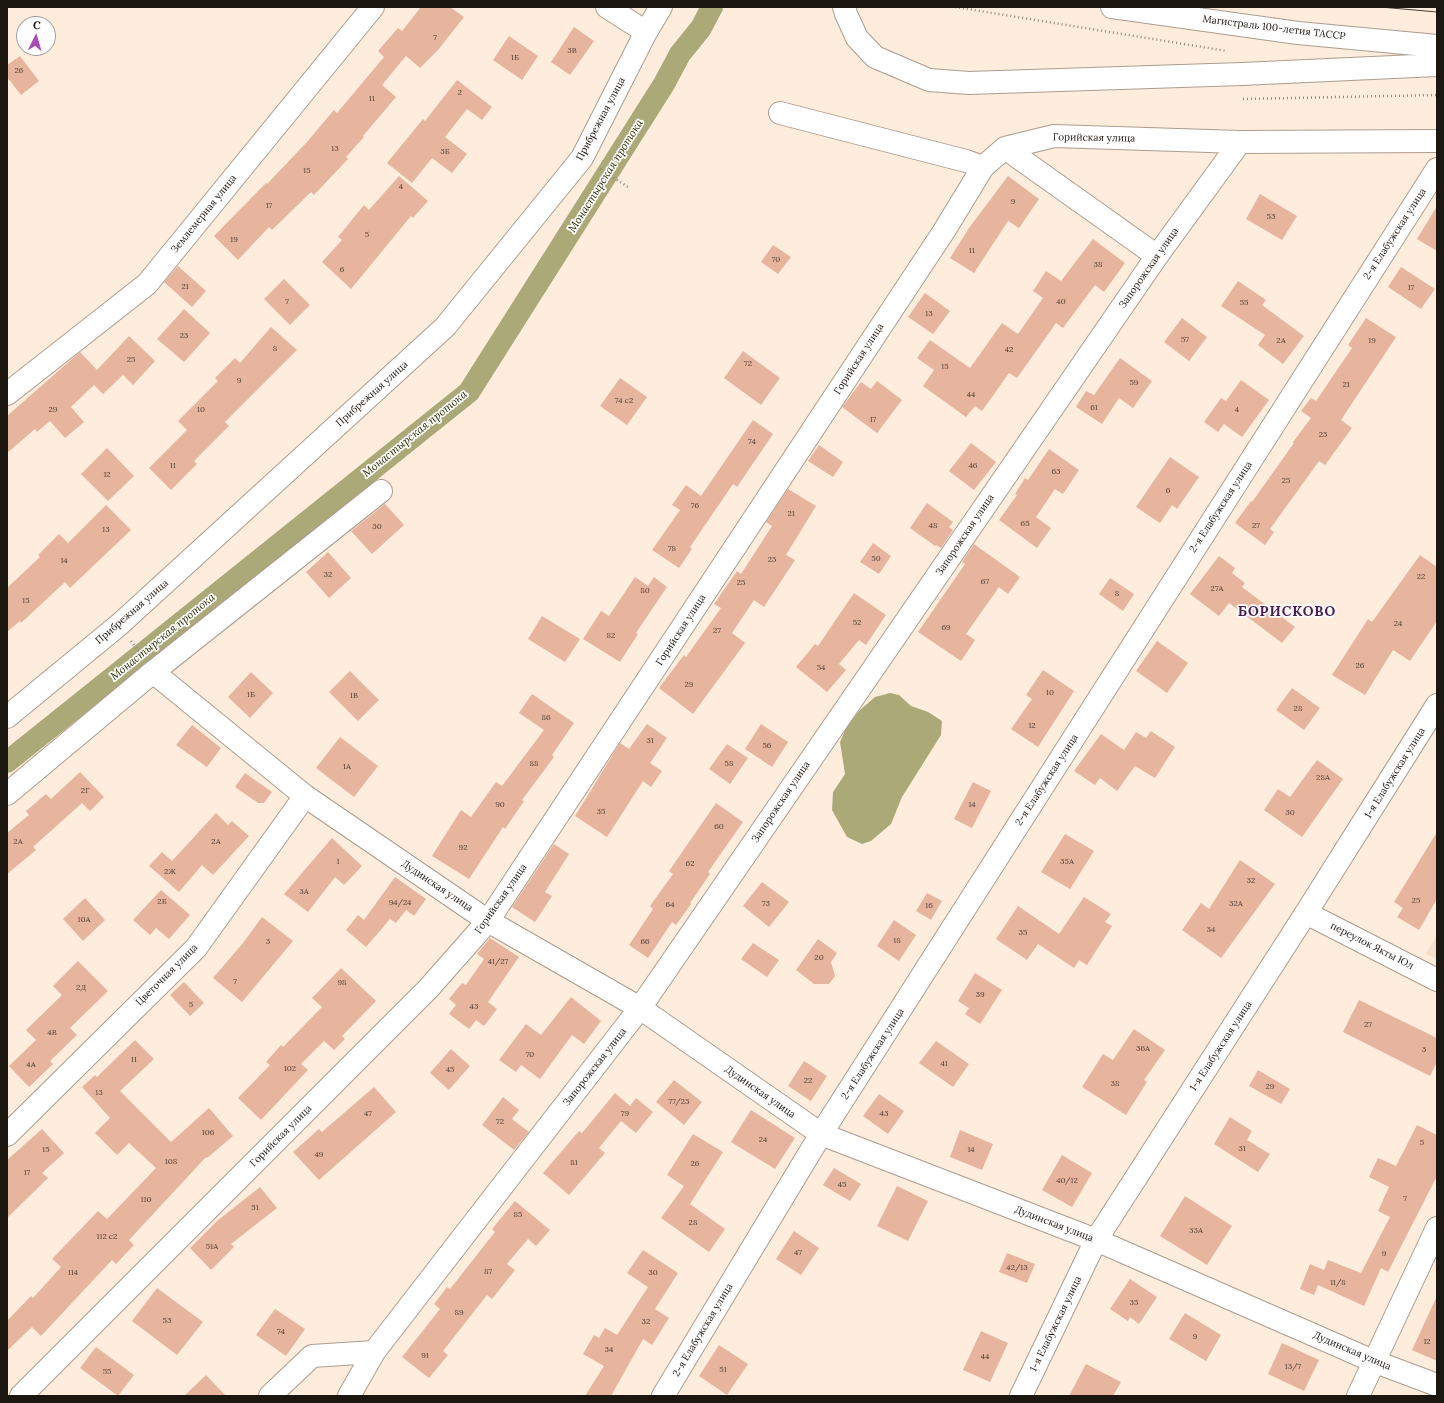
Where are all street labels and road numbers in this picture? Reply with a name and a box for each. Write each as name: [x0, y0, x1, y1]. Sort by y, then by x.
street label: Магистраль 100-летия ТАССР: [1202, 13, 1346, 43]
street label: Прибрежная улица: [574, 75, 628, 163]
street label: Горийская улица: [1053, 131, 1135, 145]
street label: Землемерная улица: [169, 172, 239, 256]
street label: 2-я Елабужская улица: [1361, 186, 1429, 282]
street label: Запорожская улица: [1117, 225, 1181, 311]
street label: Горийская улица: [831, 321, 887, 397]
street label: Прибрежная улица: [334, 359, 410, 429]
street label: 2-я Елабужская улица: [1187, 459, 1255, 555]
street label: Запорожская улица: [933, 492, 997, 578]
street label: Прибрежная улица: [93, 577, 171, 647]
street label: Горийская улица: [653, 592, 709, 668]
street label: 1-я Елабужская улица: [1362, 725, 1428, 821]
street label: 2-я Елабужская улица: [1013, 732, 1081, 828]
street label: Запорожская улица: [749, 759, 813, 845]
street label: Дудинская улица: [399, 858, 475, 914]
street label: Горийская улица: [472, 862, 530, 936]
street label: переулок Якты Юл: [1328, 920, 1416, 972]
street label: Цветочная улица: [134, 942, 200, 1008]
street label: 1-я Елабужская улица: [1187, 999, 1255, 1093]
street label: 2-я Елабужская улица: [839, 1006, 907, 1102]
street label: Запорожская улица: [561, 1026, 629, 1108]
street label: Дудинская улица: [722, 1063, 798, 1121]
street label: Горийская улица: [248, 1103, 314, 1169]
street label: Дудинская улица: [1013, 1203, 1095, 1245]
street label: 1-я Елабужская улица: [1028, 1274, 1084, 1374]
street label: 2-я Елабужская улица: [670, 1281, 736, 1379]
street label: Дудинская улица: [1311, 1329, 1393, 1373]

